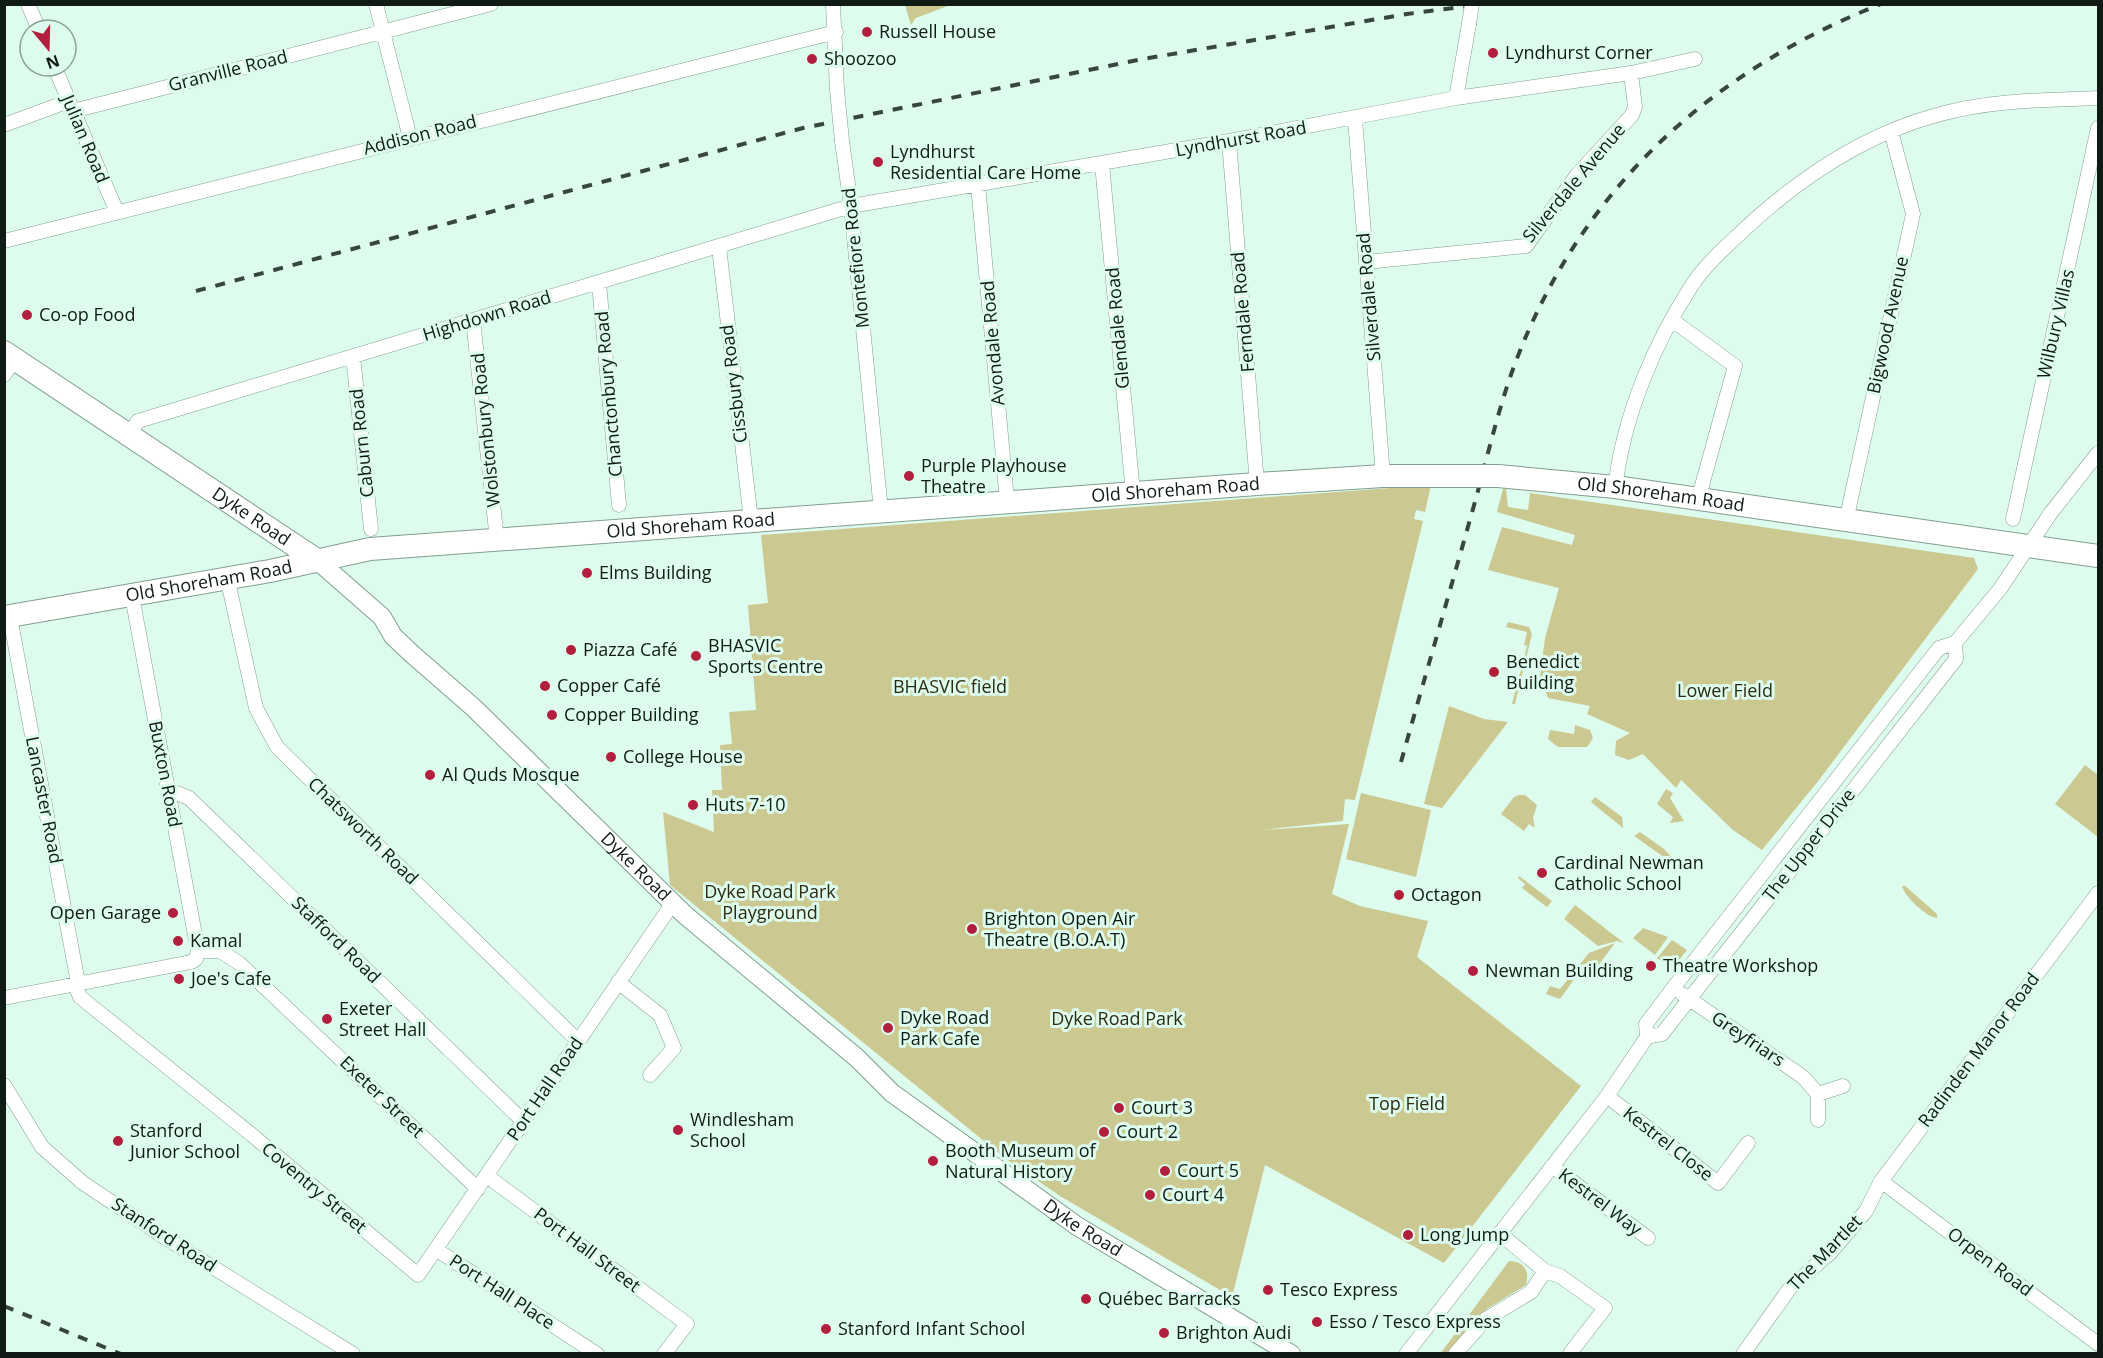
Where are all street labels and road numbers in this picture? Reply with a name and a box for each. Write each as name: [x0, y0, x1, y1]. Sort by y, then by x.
street label: Granville Road: [166, 44, 290, 96]
street label: Julian Road: [56, 89, 115, 186]
street label: Addison Road: [361, 108, 479, 160]
street label: Lyndhurst Road: [1173, 115, 1308, 161]
street label: Silverdale Avenue: [1516, 118, 1630, 247]
street label: Montefiore Road: [836, 187, 874, 330]
street label: Silverdale Road: [1350, 232, 1386, 362]
street label: Ferndale Road: [1225, 251, 1259, 373]
street label: Bigwood Avenue: [1861, 254, 1913, 396]
street label: Glendale Road: [1100, 266, 1134, 390]
street label: Wilbury Villas: [2031, 267, 2079, 381]
street label: Avondale Road: [975, 280, 1009, 407]
street label: Highdown Road: [420, 284, 554, 346]
street label: Chanctonbury Road: [589, 310, 627, 478]
street label: Cissbury Road: [714, 324, 752, 445]
street label: Wolstonbury Road: [465, 352, 505, 508]
street label: Caburn Road: [343, 387, 379, 499]
street label: Old Shoreham Road: [1090, 471, 1261, 507]
street label: Old Shoreham Road: [1576, 471, 1746, 516]
street label: Dyke Road: [208, 481, 296, 550]
street label: Old Shoreham Road: [606, 506, 776, 543]
street label: Old Shoreham Road: [124, 553, 294, 607]
street label: Buxton Road: [144, 719, 188, 829]
street label: Lancaster Road: [21, 734, 69, 865]
street label: Chatsworth Road: [303, 771, 424, 889]
street label: The Upper Drive: [1757, 783, 1860, 906]
street label: Dyke Road: [596, 826, 677, 906]
street label: Stafford Road: [287, 891, 386, 988]
street label: Radinden Manor Road: [1912, 967, 2044, 1132]
street label: Greyfriars: [1707, 1005, 1790, 1071]
street label: Port Hall Road: [501, 1032, 588, 1145]
street label: Exeter Street: [335, 1050, 430, 1143]
street label: Kestrel Close: [1619, 1100, 1719, 1186]
street label: Coventry Street: [257, 1136, 372, 1238]
street label: Kestrel Way: [1554, 1162, 1648, 1241]
street label: Stanford Road: [108, 1191, 221, 1277]
street label: Dyke Road: [1039, 1193, 1127, 1261]
street label: Port Hall Street: [529, 1201, 646, 1297]
street label: The Martlet: [1782, 1209, 1867, 1295]
street label: Orpen Road: [1943, 1221, 2038, 1301]
street label: Port Hall Place: [445, 1248, 560, 1334]

